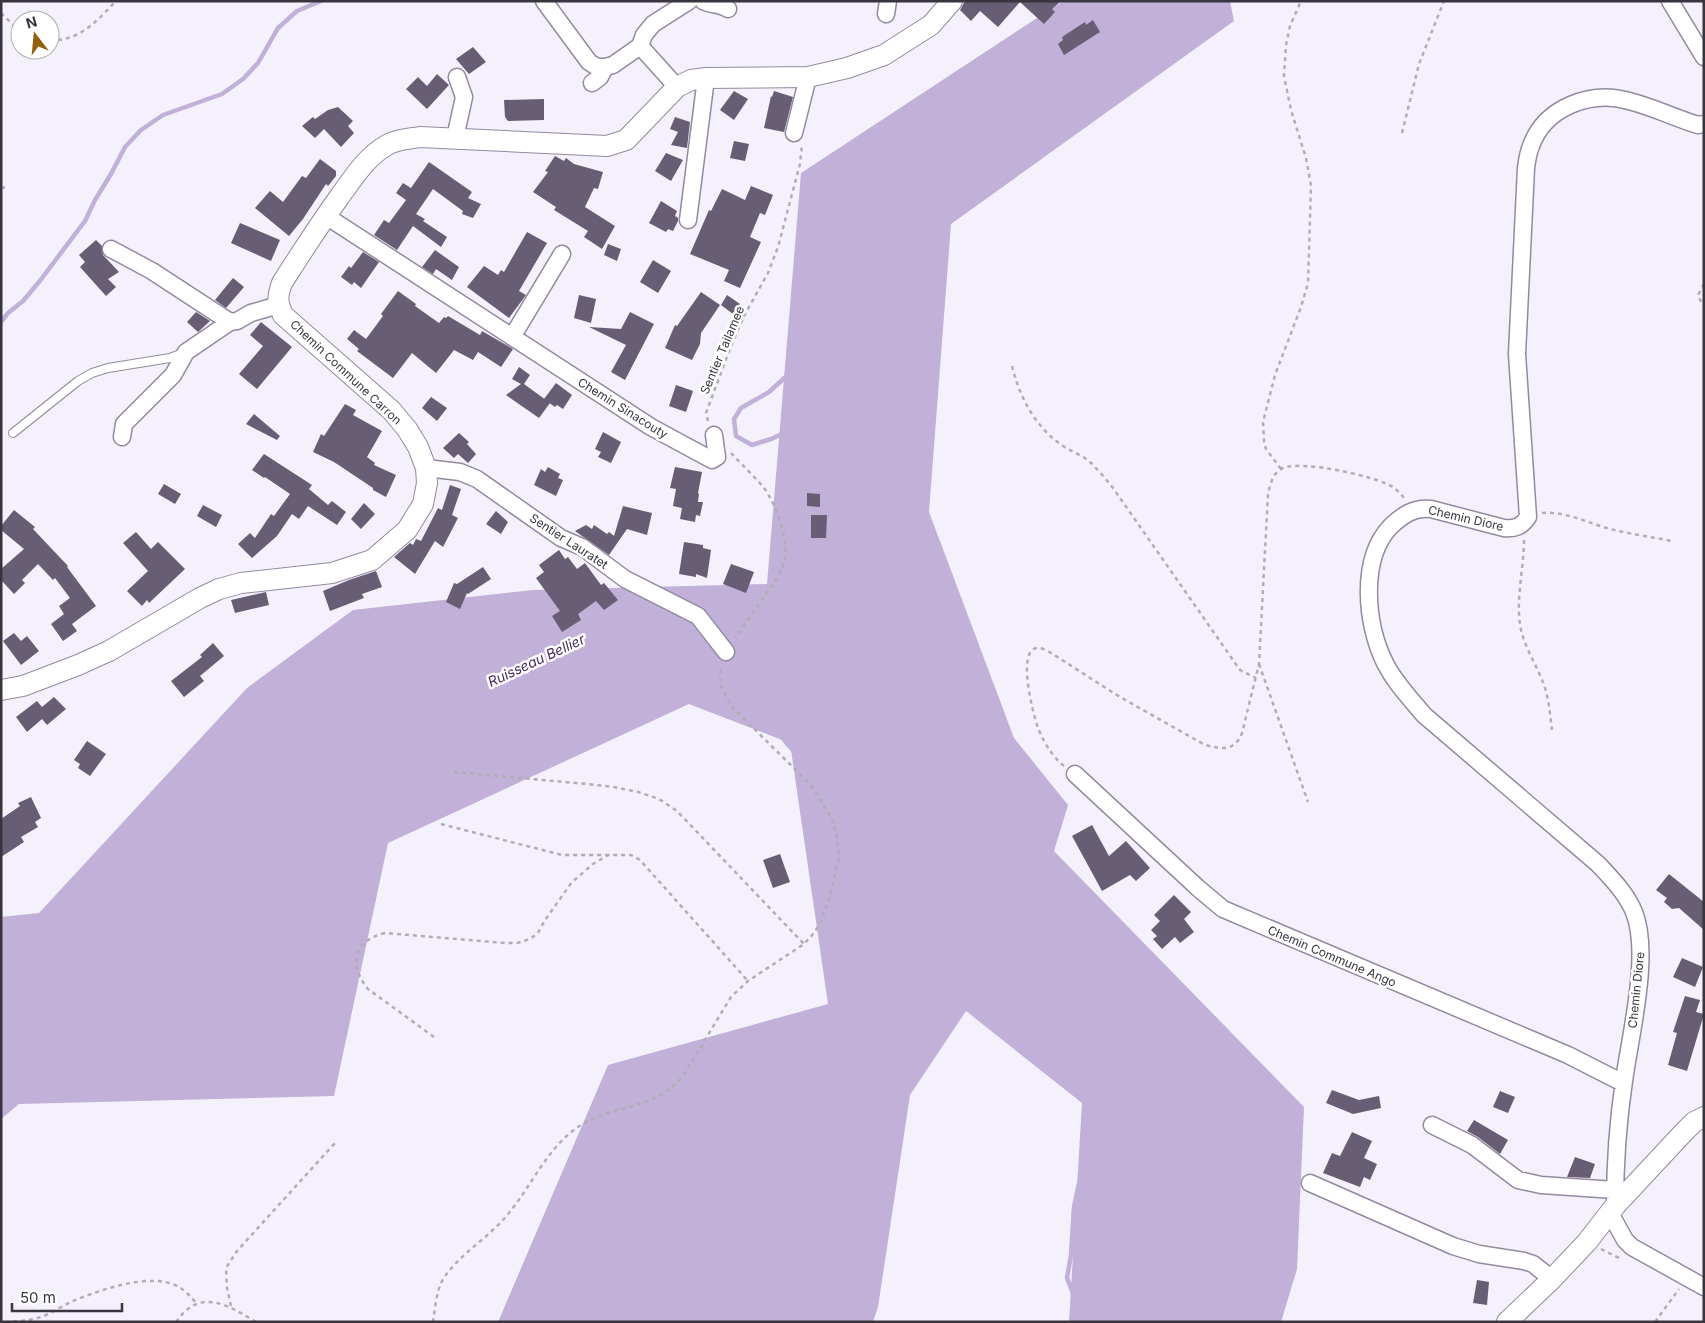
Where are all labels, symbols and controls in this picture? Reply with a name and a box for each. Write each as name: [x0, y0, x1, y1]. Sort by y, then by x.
north arrow: [10, 10, 60, 60]
text: N: [24, 12, 39, 32]
street label: Sentier Tailamee: [697, 304, 747, 396]
street label: Chemin Commune Carron: [287, 316, 405, 428]
street label: Chemin Sinacouty: [575, 374, 671, 442]
street label: Chemin Diore: [1427, 502, 1505, 534]
street label: Sentier Lauratet: [527, 510, 611, 572]
water label: Ruisseau Bellier: [485, 630, 588, 690]
street label: Chemin Commune Ango: [1265, 922, 1399, 990]
street label: Chemin Diore: [1625, 951, 1647, 1029]
scale bar: [12, 1280, 122, 1312]
text: 50 m: [20, 1288, 56, 1307]

